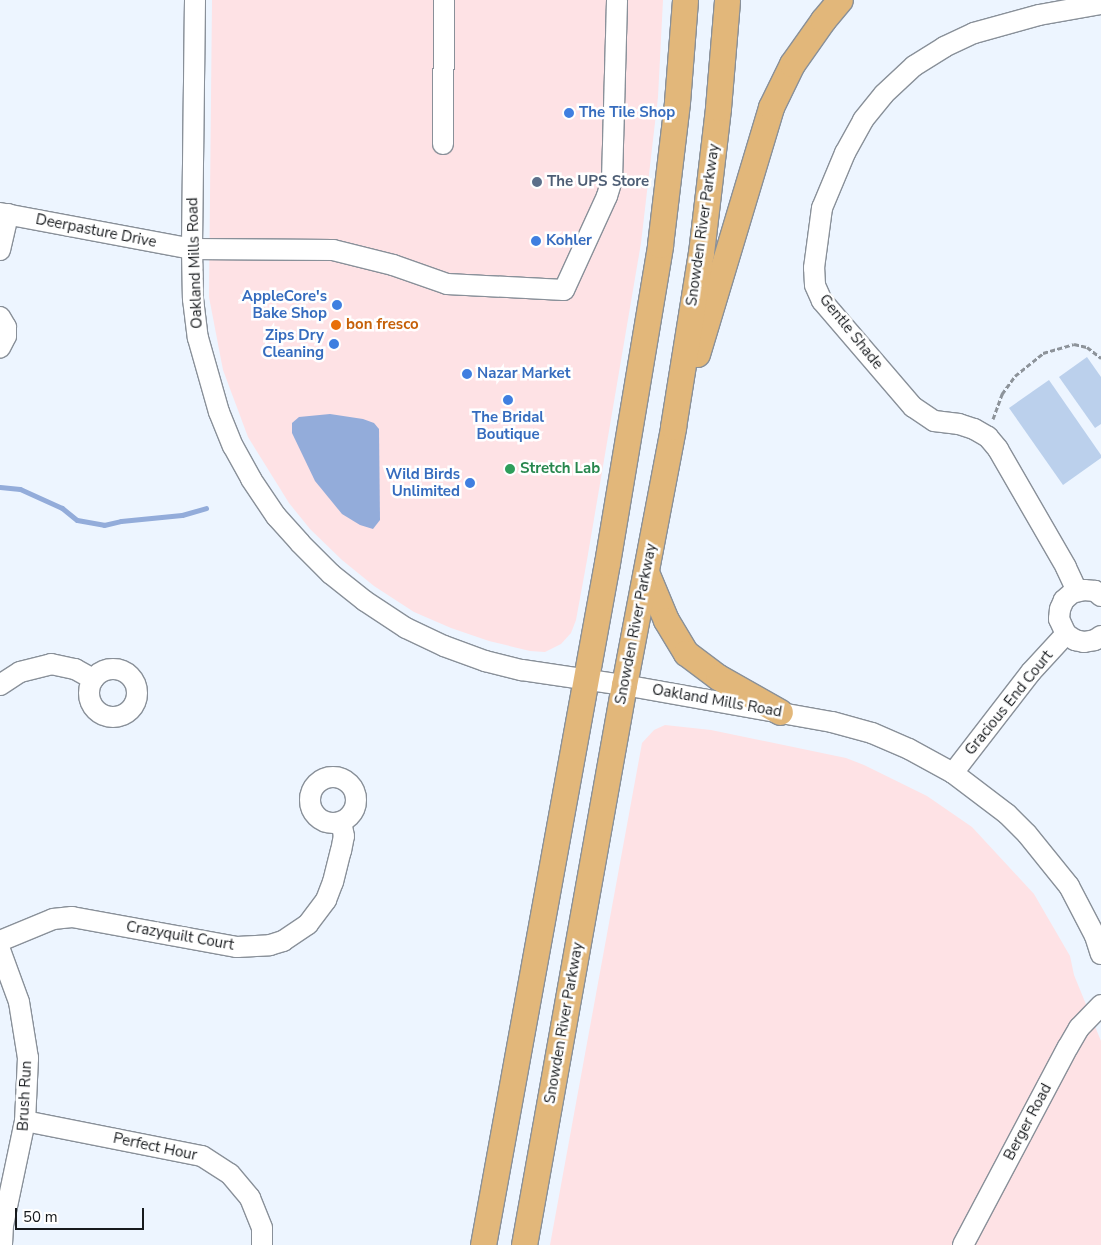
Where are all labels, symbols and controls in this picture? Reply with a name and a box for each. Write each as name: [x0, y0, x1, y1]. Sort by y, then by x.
place label: The Tile Shop: [579, 104, 675, 122]
marker: The Tile Shop: [563, 107, 575, 119]
street label: Snowden River Parkway: [683, 143, 723, 307]
place label: The UPS Store: [547, 173, 649, 191]
marker: The UPS Store: [531, 176, 543, 188]
street label: Oakland Mills Road: [184, 197, 206, 329]
street label: Deerpasture Drive: [34, 210, 158, 252]
place label: Kohler: [546, 232, 592, 250]
marker: Kohler: [530, 235, 542, 247]
place label: AppleCore's Bake Shop: [242, 287, 327, 322]
street label: Gentle Shade: [815, 291, 887, 373]
marker: AppleCore's Bake Shop: [331, 299, 343, 311]
place label: bon fresco: [346, 316, 419, 334]
marker: bon fresco: [330, 319, 342, 331]
place label: Zips Dry Cleaning: [262, 326, 324, 361]
marker: Zips Dry Cleaning: [328, 338, 340, 350]
place label: Nazar Market: [477, 365, 570, 383]
marker: Nazar Market: [461, 368, 473, 380]
marker: The Bridal Boutique: [502, 394, 514, 406]
place label: The Bridal Boutique: [472, 408, 544, 443]
place label: Stretch Lab: [520, 460, 600, 478]
marker: Stretch Lab: [504, 463, 516, 475]
place label: Wild Birds Unlimited: [385, 465, 460, 500]
marker: Wild Birds Unlimited: [464, 477, 476, 489]
street label: Snowden River Parkway: [612, 542, 660, 706]
street label: Gracious End Court: [961, 647, 1057, 759]
street label: Oakland Mills Road: [651, 681, 783, 721]
street label: Crazyquilt Court: [125, 918, 235, 954]
street label: Snowden River Parkway: [541, 941, 587, 1105]
street label: Brush Run: [14, 1060, 36, 1132]
street label: Berger Road: [1000, 1081, 1056, 1163]
street label: Perfect Hour: [111, 1129, 199, 1165]
scale bar: [18, 1198, 146, 1230]
text: 50 m: [23, 1207, 58, 1227]

